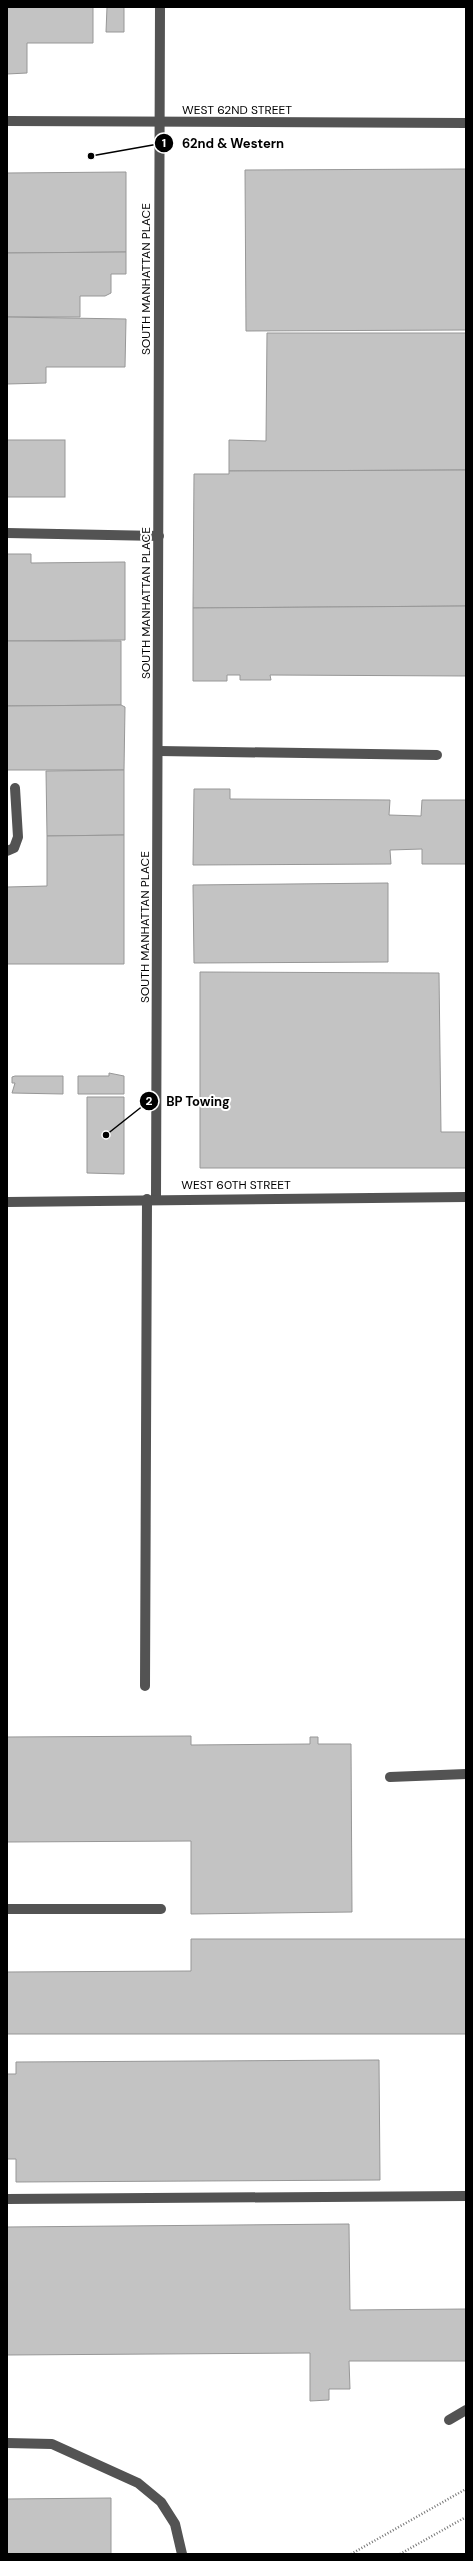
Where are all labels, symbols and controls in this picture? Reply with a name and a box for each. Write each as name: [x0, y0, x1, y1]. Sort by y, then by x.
street label: WEST 62ND STREET: [182, 102, 292, 118]
callout: 62nd & Western: [154, 131, 292, 156]
text: 1: [162, 135, 166, 151]
text: 62nd & Western: [182, 135, 284, 152]
street label: SOUTH MANHATTAN PLACE: [138, 203, 154, 355]
street label: SOUTH MANHATTAN PLACE: [138, 527, 154, 679]
street label: SOUTH MANHATTAN PLACE: [137, 851, 153, 1003]
callout: BP Towing: [139, 1089, 238, 1114]
text: 2: [146, 1093, 153, 1109]
text: BP Towing: [166, 1093, 230, 1110]
street label: WEST 60TH STREET: [181, 1177, 291, 1193]

